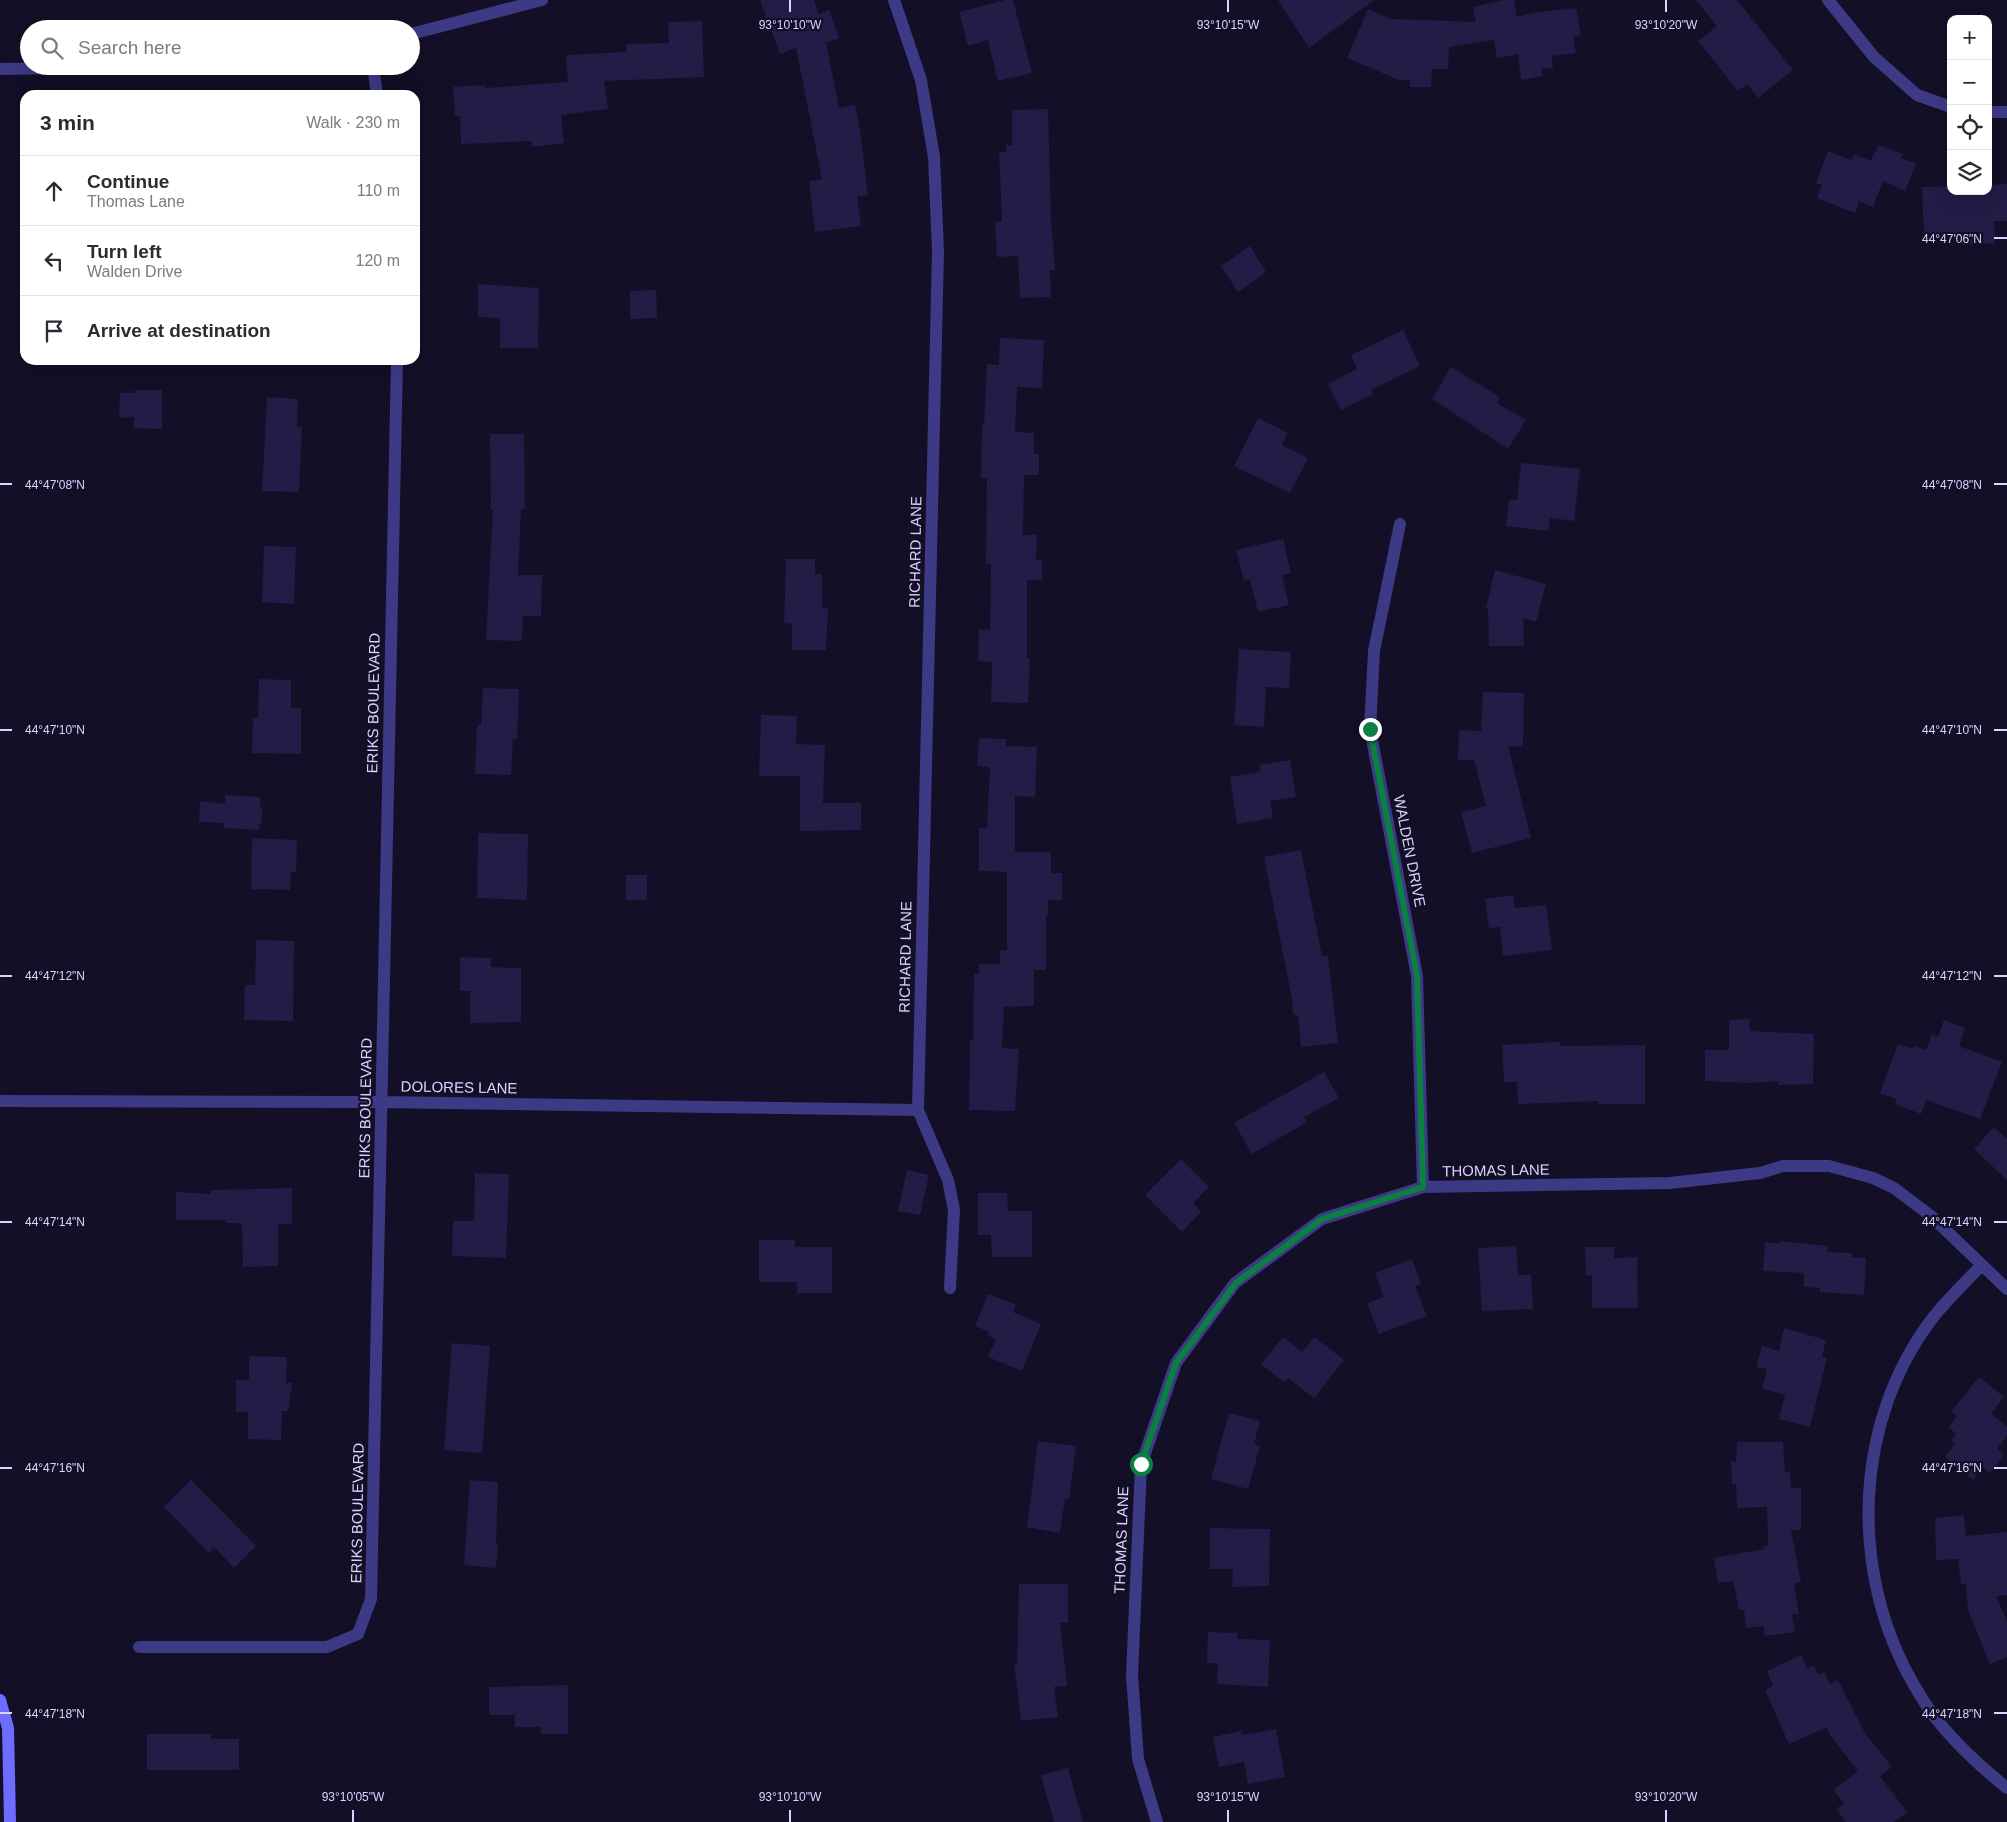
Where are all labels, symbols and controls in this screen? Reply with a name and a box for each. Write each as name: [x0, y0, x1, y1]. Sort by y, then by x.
map controls: [1947, 15, 1992, 195]
button: +: [1947, 15, 1992, 60]
text: 93°10'10"W: [759, 18, 822, 32]
text: 93°10'15"W: [1197, 18, 1260, 32]
text: 93°10'20"W: [1635, 18, 1698, 32]
search box: [20, 20, 420, 75]
icon: search: [38, 34, 66, 62]
text: Search here: [78, 37, 182, 58]
button: −: [1947, 60, 1992, 105]
button: locate: [1947, 105, 1992, 150]
text: 3 min: [40, 111, 95, 134]
text: Walk · 230 m: [306, 114, 400, 131]
button: layers: [1947, 150, 1992, 195]
text: Continue: [87, 171, 169, 192]
icon: ahead: [40, 177, 68, 205]
text: 110 m: [357, 182, 400, 199]
text: Thomas Lane: [87, 193, 185, 210]
text: 44°47'06"N: [1922, 232, 1982, 246]
text: Turn left: [87, 241, 162, 262]
icon: left: [40, 247, 68, 275]
text: 120 m: [356, 252, 400, 269]
text: Walden Drive: [87, 263, 182, 280]
icon: arrive: [40, 317, 68, 345]
text: Arrive at destination: [87, 320, 271, 341]
text: 44°47'08"N: [25, 478, 85, 492]
text: 44°47'08"N: [1922, 478, 1982, 492]
street label: RICHARD LANE: [906, 496, 924, 608]
street label: ERIKS BOULEVARD: [363, 632, 383, 773]
route end: [1359, 718, 1382, 741]
text: 44°47'10"N: [25, 723, 85, 737]
text: 44°47'10"N: [1922, 723, 1982, 737]
street label: WALDEN DRIVE: [1391, 794, 1429, 908]
street label: RICHARD LANE: [896, 901, 914, 1013]
text: 44°47'12"N: [25, 969, 85, 983]
text: 44°47'12"N: [1922, 969, 1982, 983]
street label: ERIKS BOULEVARD: [355, 1037, 375, 1178]
street label: DOLORES LANE: [401, 1077, 517, 1097]
street label: THOMAS LANE: [1442, 1161, 1550, 1179]
text: 44°47'14"N: [25, 1215, 85, 1229]
text: 44°47'14"N: [1922, 1215, 1982, 1229]
street label: ERIKS BOULEVARD: [347, 1442, 367, 1583]
route start: [1130, 1453, 1153, 1476]
text: 44°47'16"N: [25, 1461, 85, 1475]
text: 44°47'16"N: [1922, 1461, 1982, 1475]
street label: THOMAS LANE: [1111, 1486, 1131, 1594]
text: 44°47'18"N: [25, 1707, 85, 1721]
text: 44°47'18"N: [1922, 1707, 1982, 1721]
text: 93°10'05"W: [322, 1790, 385, 1804]
text: 93°10'10"W: [759, 1790, 822, 1804]
text: 93°10'15"W: [1197, 1790, 1260, 1804]
text: 93°10'20"W: [1635, 1790, 1698, 1804]

